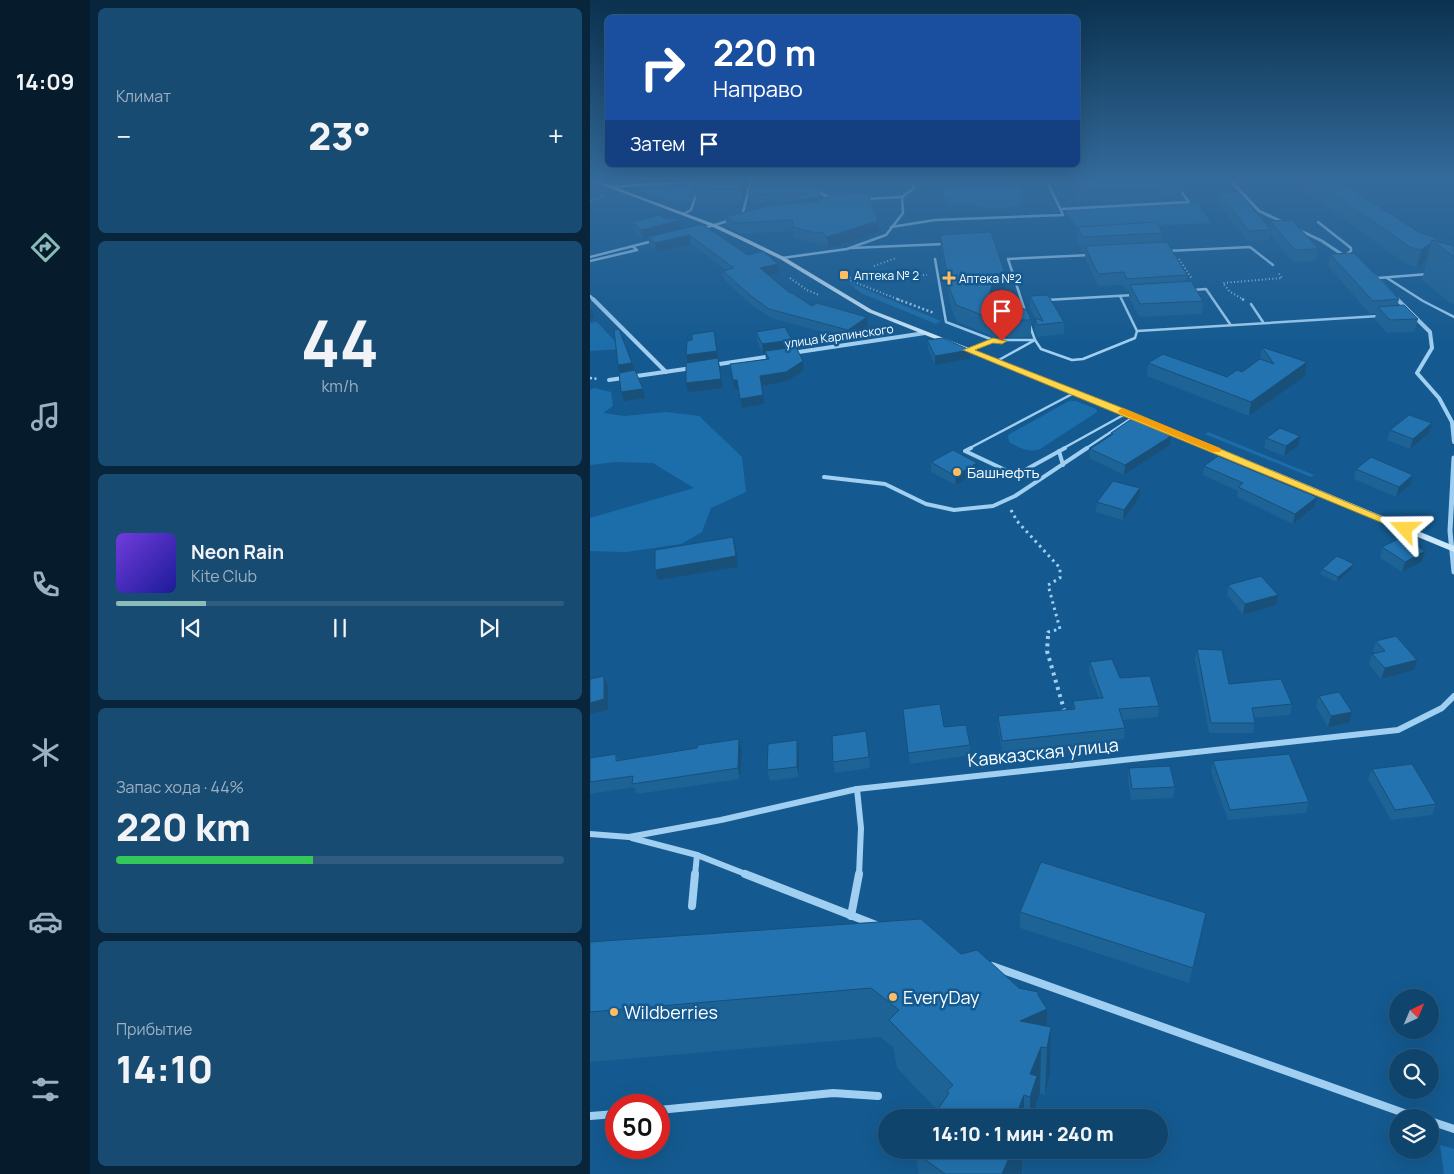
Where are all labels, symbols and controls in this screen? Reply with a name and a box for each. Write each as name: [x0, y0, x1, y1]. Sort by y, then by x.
text: 220 m: [713, 29, 816, 77]
icon: right: [630, 35, 695, 100]
text: 14:09: [16, 67, 74, 97]
text: Направо: [713, 74, 803, 104]
text: Климат: [116, 85, 171, 107]
text: 23°: [308, 109, 371, 161]
text: −: [116, 117, 131, 155]
text: +: [548, 117, 564, 155]
icon: arrive: [695, 130, 723, 158]
text: Затем: [630, 131, 685, 157]
icon: directions: [28, 230, 63, 265]
place label: Аптека № 2: [854, 267, 919, 284]
marker: Аптека № 2: [838, 269, 850, 281]
place label: Аптека №2: [959, 270, 1022, 287]
marker: Аптека №2: [943, 272, 955, 284]
pin: [981, 290, 1023, 341]
icon: arrive: [988, 297, 1016, 325]
text: 44: [301, 298, 379, 387]
street label: улица Карпинского: [783, 320, 895, 352]
text: km/h: [321, 375, 359, 397]
icon: music: [28, 399, 63, 434]
place label: Башнефть: [967, 462, 1040, 483]
marker: Башнефть: [951, 466, 963, 478]
position arrow: [1378, 502, 1430, 554]
text: Neon Rain: [191, 539, 284, 565]
text: Kite Club: [191, 565, 257, 587]
icon: phone: [28, 567, 63, 602]
icon: previous: [177, 614, 205, 642]
icon: pause: [326, 614, 354, 642]
icon: next: [475, 614, 503, 642]
street label: Кавказская улица: [966, 732, 1120, 772]
icon: climate: [28, 735, 63, 770]
text: Запас хода · 44%: [116, 776, 244, 798]
text: 220 km: [116, 800, 251, 852]
icon: car: [28, 904, 63, 939]
place label: EveryDay: [903, 985, 980, 1009]
north arrow: [1389, 989, 1439, 1039]
map controls: [1389, 989, 1439, 1159]
marker: EveryDay: [887, 991, 899, 1003]
place label: Wildberries: [624, 1000, 718, 1024]
marker: Wildberries: [608, 1006, 620, 1018]
text: Прибытие: [116, 1018, 192, 1040]
text: 14:10: [116, 1042, 213, 1094]
button: search: [1389, 1049, 1439, 1099]
icon: filters: [28, 1072, 63, 1107]
speed limit sign: 50: [605, 1094, 670, 1159]
button: layers: [1389, 1109, 1439, 1159]
text: 14:10 · 1 мин · 240 m: [932, 1121, 1114, 1147]

